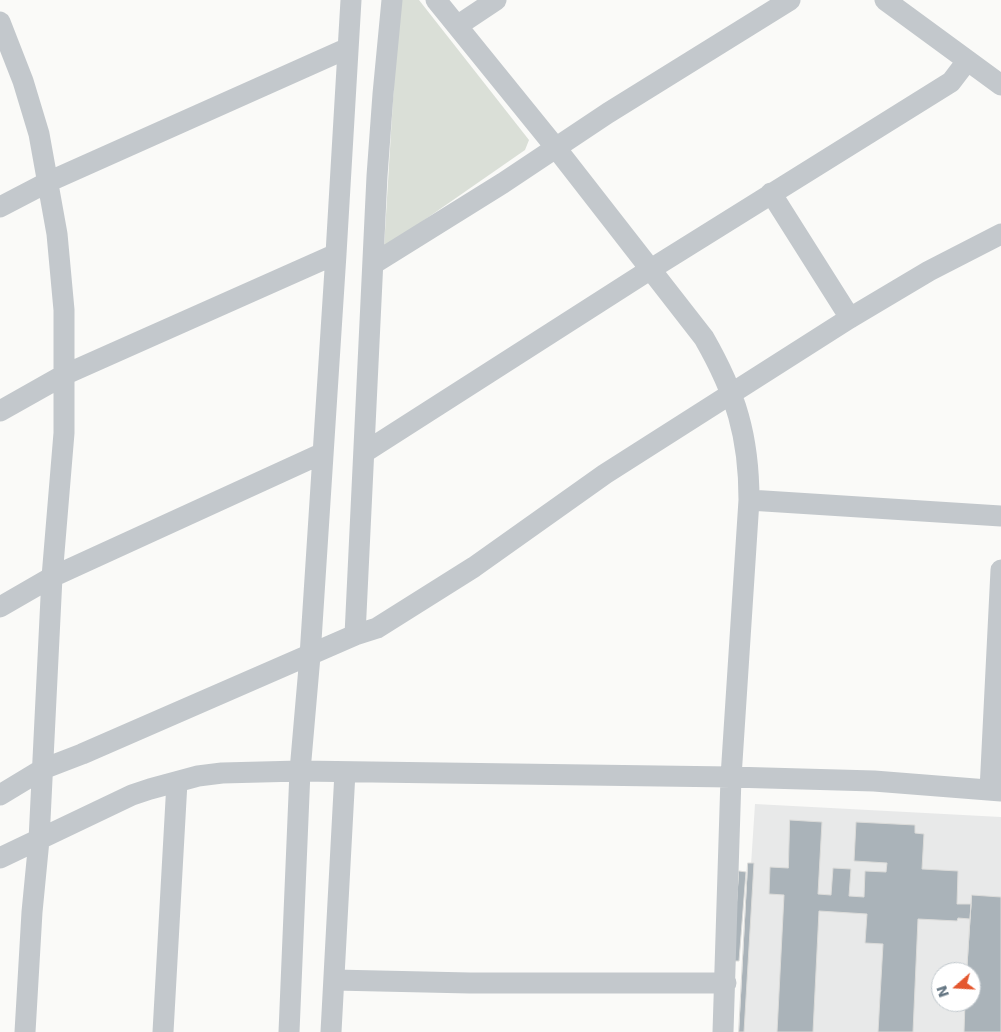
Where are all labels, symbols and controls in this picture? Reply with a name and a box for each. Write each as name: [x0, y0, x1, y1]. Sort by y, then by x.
north arrow: [931, 962, 981, 1012]
text: N: [933, 983, 952, 1000]

